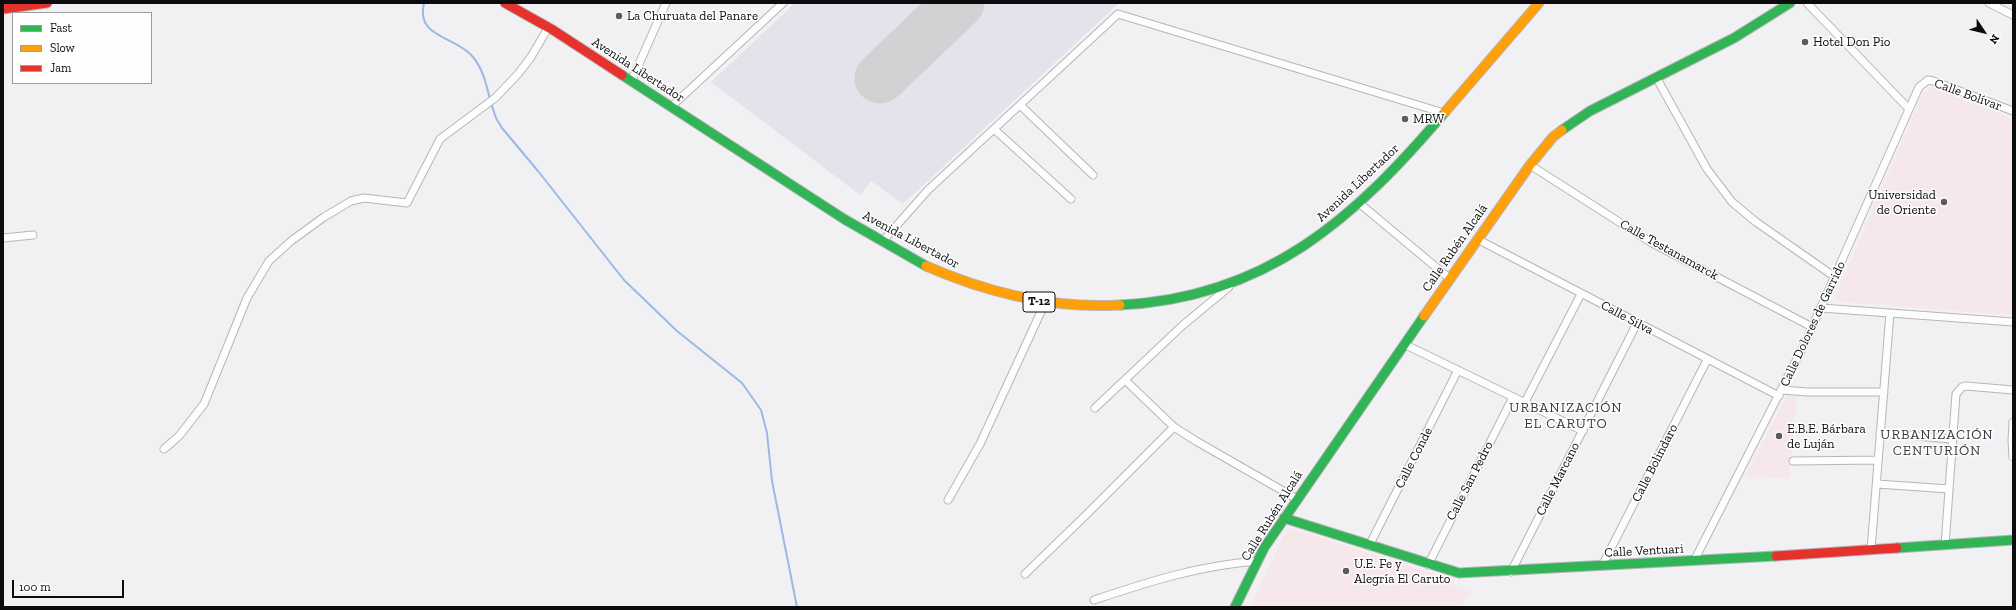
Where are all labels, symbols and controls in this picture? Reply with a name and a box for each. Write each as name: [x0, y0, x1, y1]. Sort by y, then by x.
place label: La Churuata del Panare: [627, 8, 758, 24]
marker: La Churuata del Panare: [614, 11, 624, 21]
legend: [12, 12, 152, 84]
north arrow: [1964, 12, 2004, 52]
text: Fast: [50, 21, 72, 35]
text: N: [1987, 32, 2002, 46]
street label: Avenida Libertador: [589, 34, 687, 106]
place label: Hotel Don Pio: [1813, 34, 1891, 50]
marker: Hotel Don Pio: [1800, 37, 1810, 47]
text: Slow: [50, 41, 75, 55]
text: Jam: [50, 61, 71, 75]
street label: Calle Bolívar: [1932, 76, 2004, 114]
place label: MRW: [1413, 111, 1444, 127]
marker: MRW: [1400, 114, 1410, 124]
street label: Avenida Libertador: [1313, 141, 1403, 225]
place label: Universidad de Oriente: [1868, 187, 1936, 218]
marker: Universidad de Oriente: [1939, 197, 1949, 207]
street label: Calle Rubén Alcalá: [1419, 201, 1491, 295]
street label: Avenida Libertador: [860, 208, 962, 272]
street label: Calle Testanamarck: [1617, 216, 1721, 284]
street label: Calle Dolores de Garrido: [1777, 259, 1849, 389]
road number: T-12: [1023, 292, 1055, 312]
street label: Calle Silva: [1598, 298, 1656, 338]
district label: URBANIZACIÓN EL CARUTO: [1509, 400, 1623, 432]
street label: Calle Bolindaro: [1629, 421, 1681, 505]
place label: E.B.E. Bárbara de Luján: [1787, 421, 1866, 452]
street label: Calle Conde: [1392, 425, 1436, 491]
district label: URBANIZACIÓN CENTURIÓN: [1880, 427, 1994, 460]
marker: E.B.E. Bárbara de Luján: [1774, 431, 1784, 441]
street label: Calle San Pedro: [1443, 439, 1497, 523]
street label: Calle Marcano: [1533, 440, 1583, 518]
street label: Calle Rubén Alcalá: [1238, 468, 1306, 564]
street label: Calle Ventuari: [1604, 541, 1684, 561]
place label: U.E. Fe y Alegría El Caruto: [1354, 556, 1450, 587]
marker: U.E. Fe y Alegría El Caruto: [1341, 566, 1351, 576]
scale bar: [14, 572, 126, 598]
text: 100 m: [19, 580, 51, 594]

